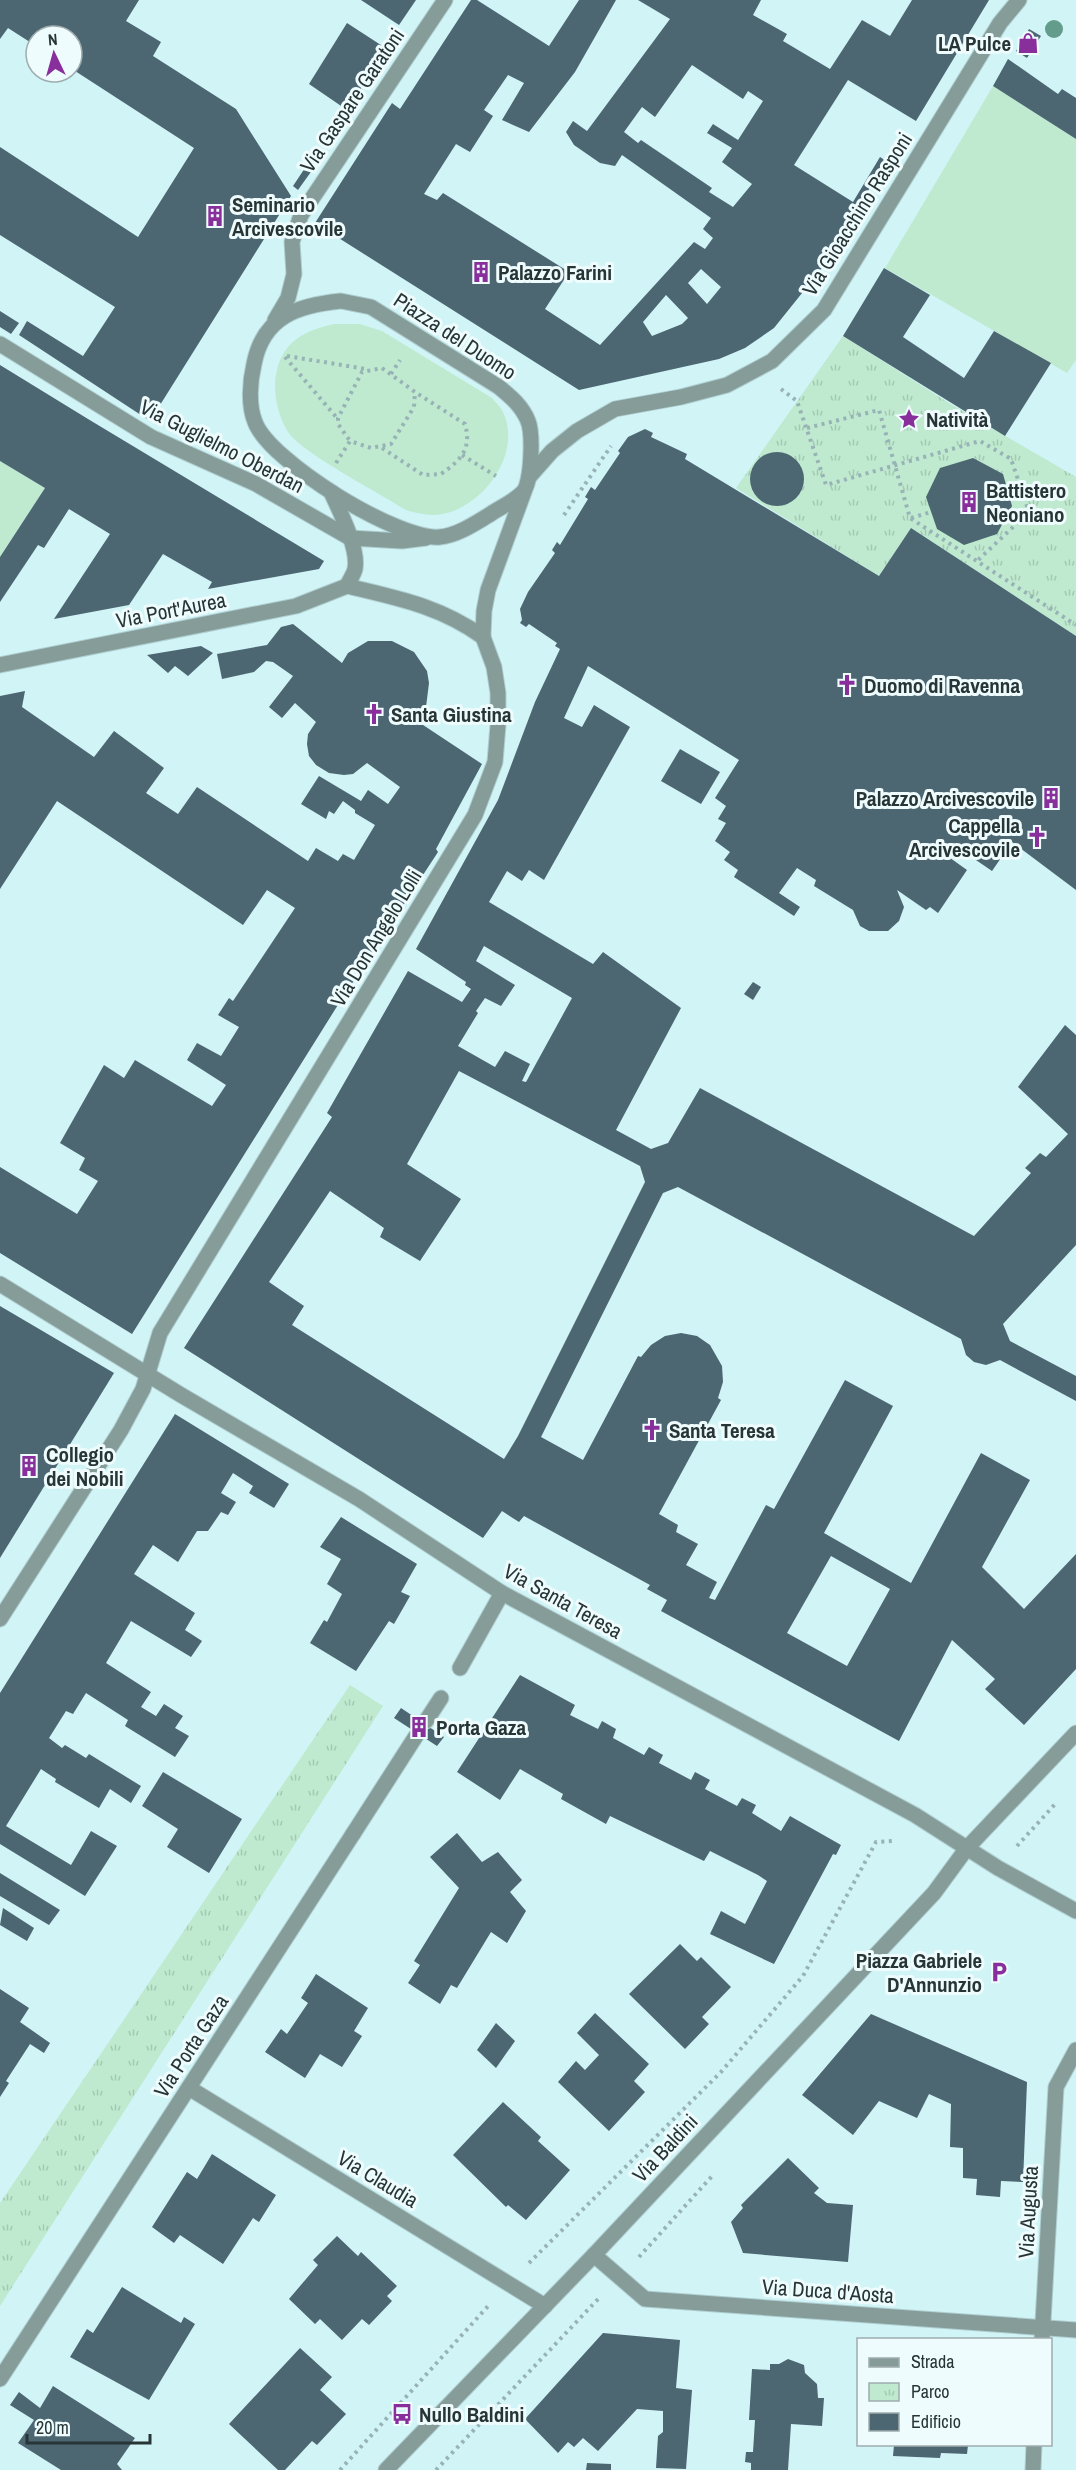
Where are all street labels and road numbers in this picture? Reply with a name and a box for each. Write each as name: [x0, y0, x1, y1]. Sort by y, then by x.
street label: Via Gaspare Garatoni: [293, 22, 411, 178]
street label: Via Gioacchino Rasponi: [795, 127, 919, 301]
street label: Piazza del Duomo: [388, 286, 522, 386]
street label: Via Guglielmo Oberdan: [135, 392, 309, 500]
street label: Via Port'Aurea: [114, 585, 229, 635]
street label: Via Don Angelo Lolli: [323, 864, 429, 1012]
street label: Via Santa Teresa: [498, 1556, 628, 1646]
street label: Via Porta Gaza: [147, 1988, 235, 2103]
street label: Via Baldini: [626, 2107, 704, 2189]
street label: Via Claudia: [332, 2143, 424, 2215]
street label: Via Augusta: [1011, 2165, 1045, 2259]
street label: Via Duca d'Aosta: [761, 2272, 895, 2310]

